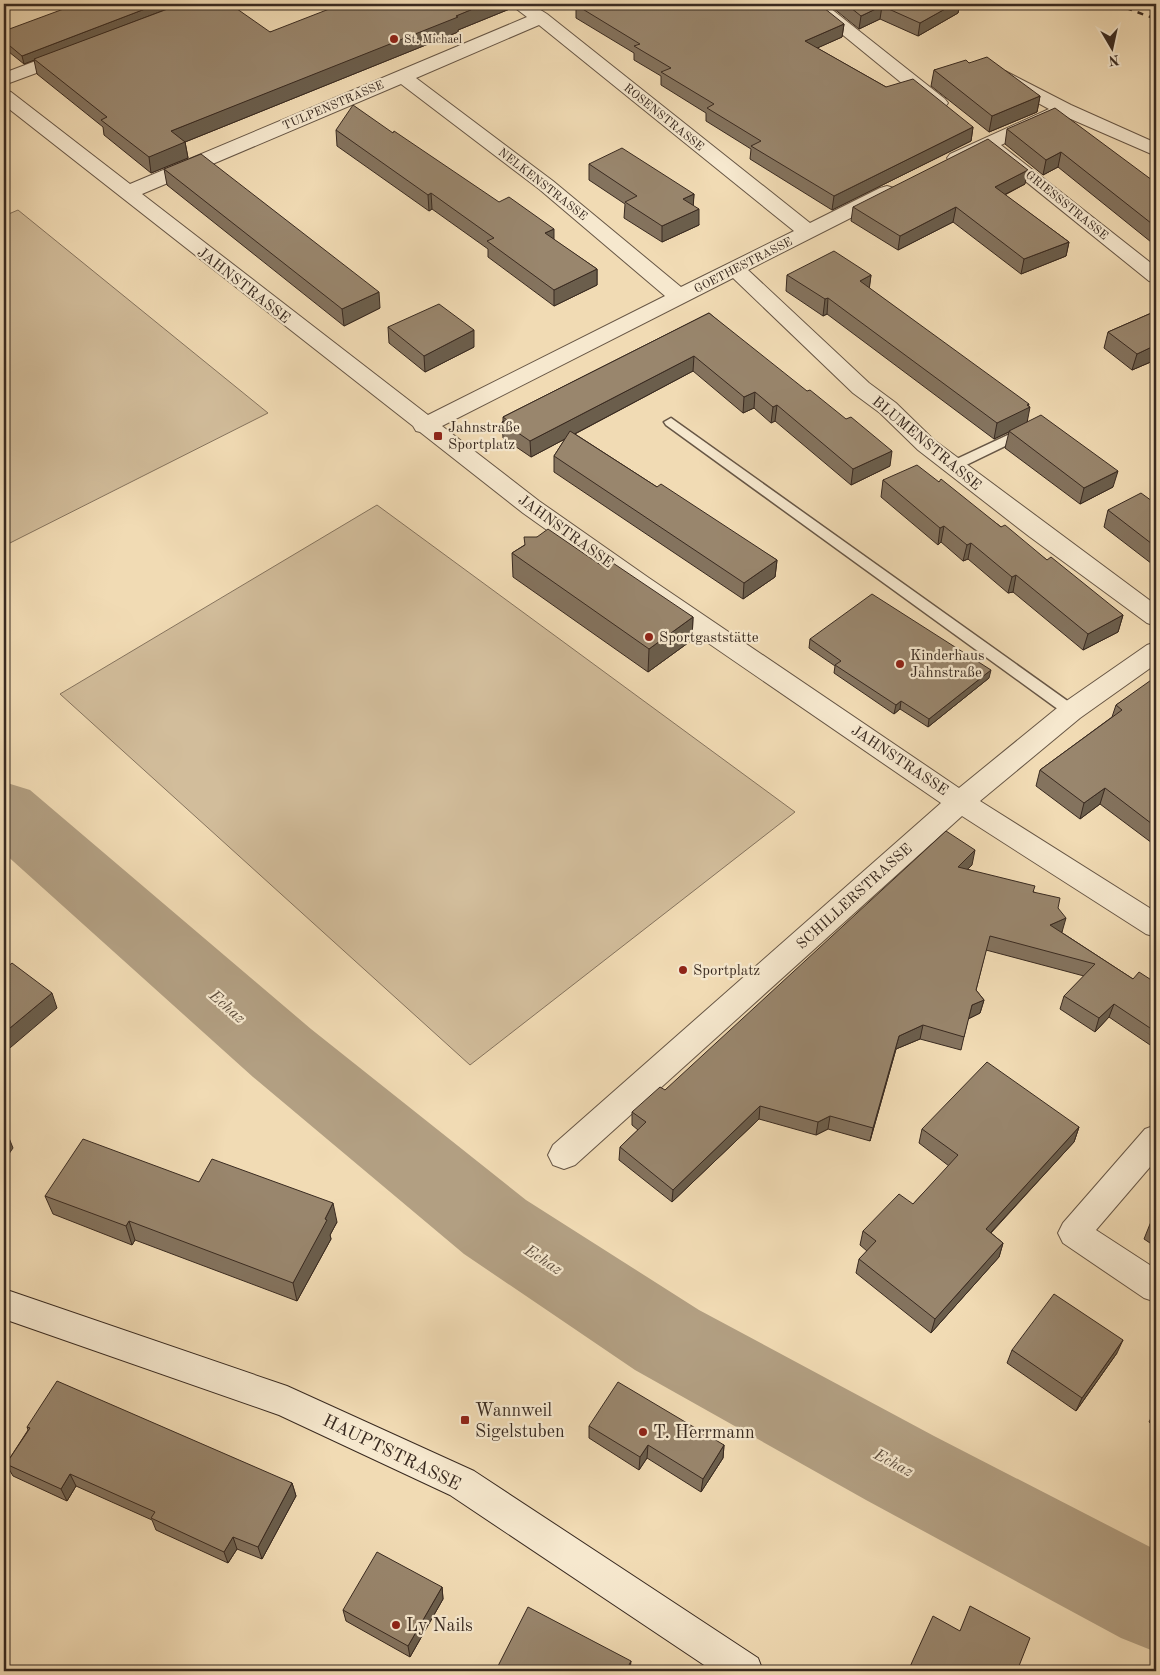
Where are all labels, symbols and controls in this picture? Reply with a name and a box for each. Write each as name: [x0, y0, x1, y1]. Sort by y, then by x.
north arrow: [1088, 22, 1138, 72]
marker: St. Michael: [388, 33, 400, 45]
place label: St. Michael: [404, 34, 462, 46]
text: N: [1107, 52, 1120, 68]
street label: TULPENSTRASSE: [281, 79, 386, 133]
street label: ROSENSTRASSE: [621, 82, 706, 154]
street label: NELKENSTRASSE: [496, 146, 589, 223]
street label: GRIESSSTRASSE: [1023, 169, 1110, 243]
street label: GOETHESTRASSE: [692, 236, 795, 296]
street label: JAHNSTRASSE: [194, 245, 292, 327]
street label: BLUMENSTRASSE: [869, 394, 983, 494]
place label: Jahnstraße Sportplatz: [448, 421, 520, 453]
marker: Jahnstraße Sportplatz: [432, 430, 444, 442]
street label: JAHNSTRASSE: [515, 493, 615, 572]
marker: Sportgaststätte: [643, 631, 655, 643]
place label: Sportgaststätte: [659, 631, 759, 646]
place label: Kinderhaus Jahnstraße: [910, 649, 984, 681]
marker: Kinderhaus Jahnstraße: [894, 658, 906, 670]
street label: JAHNSTRASSE: [848, 723, 950, 799]
street label: SCHILLERSTRASSE: [794, 842, 916, 953]
marker: Sportplatz: [677, 964, 689, 976]
place label: Sportplatz: [693, 964, 760, 979]
water label: Echaz: [205, 987, 248, 1027]
water label: Echaz: [520, 1242, 565, 1279]
place label: Wannweil Sigelstuben: [475, 1402, 565, 1441]
street label: HAUPTSTRASSE: [320, 1412, 463, 1494]
marker: Wannweil Sigelstuben: [459, 1414, 471, 1426]
place label: T. Herrmann: [653, 1424, 755, 1442]
marker: T. Herrmann: [637, 1426, 649, 1438]
water label: Echaz: [870, 1446, 915, 1481]
place label: Ly Nails: [406, 1617, 473, 1635]
marker: Ly Nails: [390, 1619, 402, 1631]

